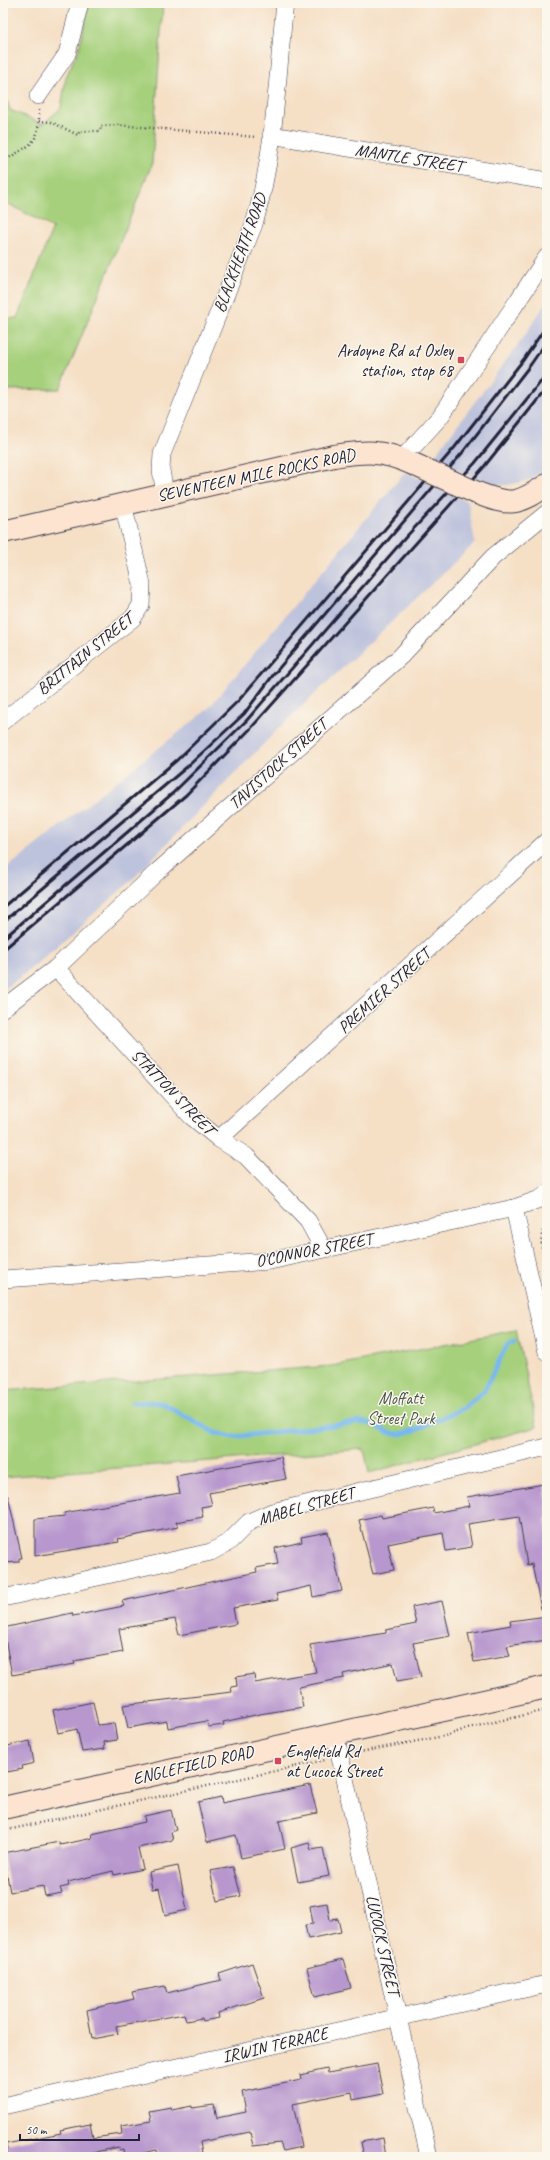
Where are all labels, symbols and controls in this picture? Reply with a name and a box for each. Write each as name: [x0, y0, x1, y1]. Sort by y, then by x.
street label: MANTLE STREET: [354, 139, 468, 178]
street label: BLACKHEATH ROAD: [209, 189, 272, 315]
place label: Ardoyne Rd at Oxley station, stop 68: [337, 340, 455, 381]
marker: Ardoyne Rd at Oxley station, stop 68: [456, 355, 466, 365]
street label: SEVENTEEN MILE ROCKS ROAD: [155, 443, 359, 506]
street label: BRITTAIN STREET: [32, 606, 141, 699]
street label: TAVISTOCK STREET: [224, 712, 334, 814]
street label: PREMIER STREET: [333, 941, 438, 1038]
street label: STATTON STREET: [127, 1045, 222, 1142]
street label: O'CONNOR STREET: [254, 1228, 378, 1272]
park label: Moffatt Street Park: [367, 1388, 437, 1429]
street label: MABEL STREET: [255, 1481, 360, 1530]
street label: ENGLEFIELD ROAD: [131, 1741, 257, 1789]
place label: Englefield Rd at Lucock Street: [286, 1741, 384, 1782]
marker: Englefield Rd at Lucock Street: [273, 1756, 283, 1766]
street label: LUCOCK STREET: [361, 1893, 406, 2001]
street label: IRWIN TERRACE: [220, 2022, 332, 2067]
scale bar: [20, 2116, 139, 2142]
text: 50 m: [26, 2122, 48, 2138]

